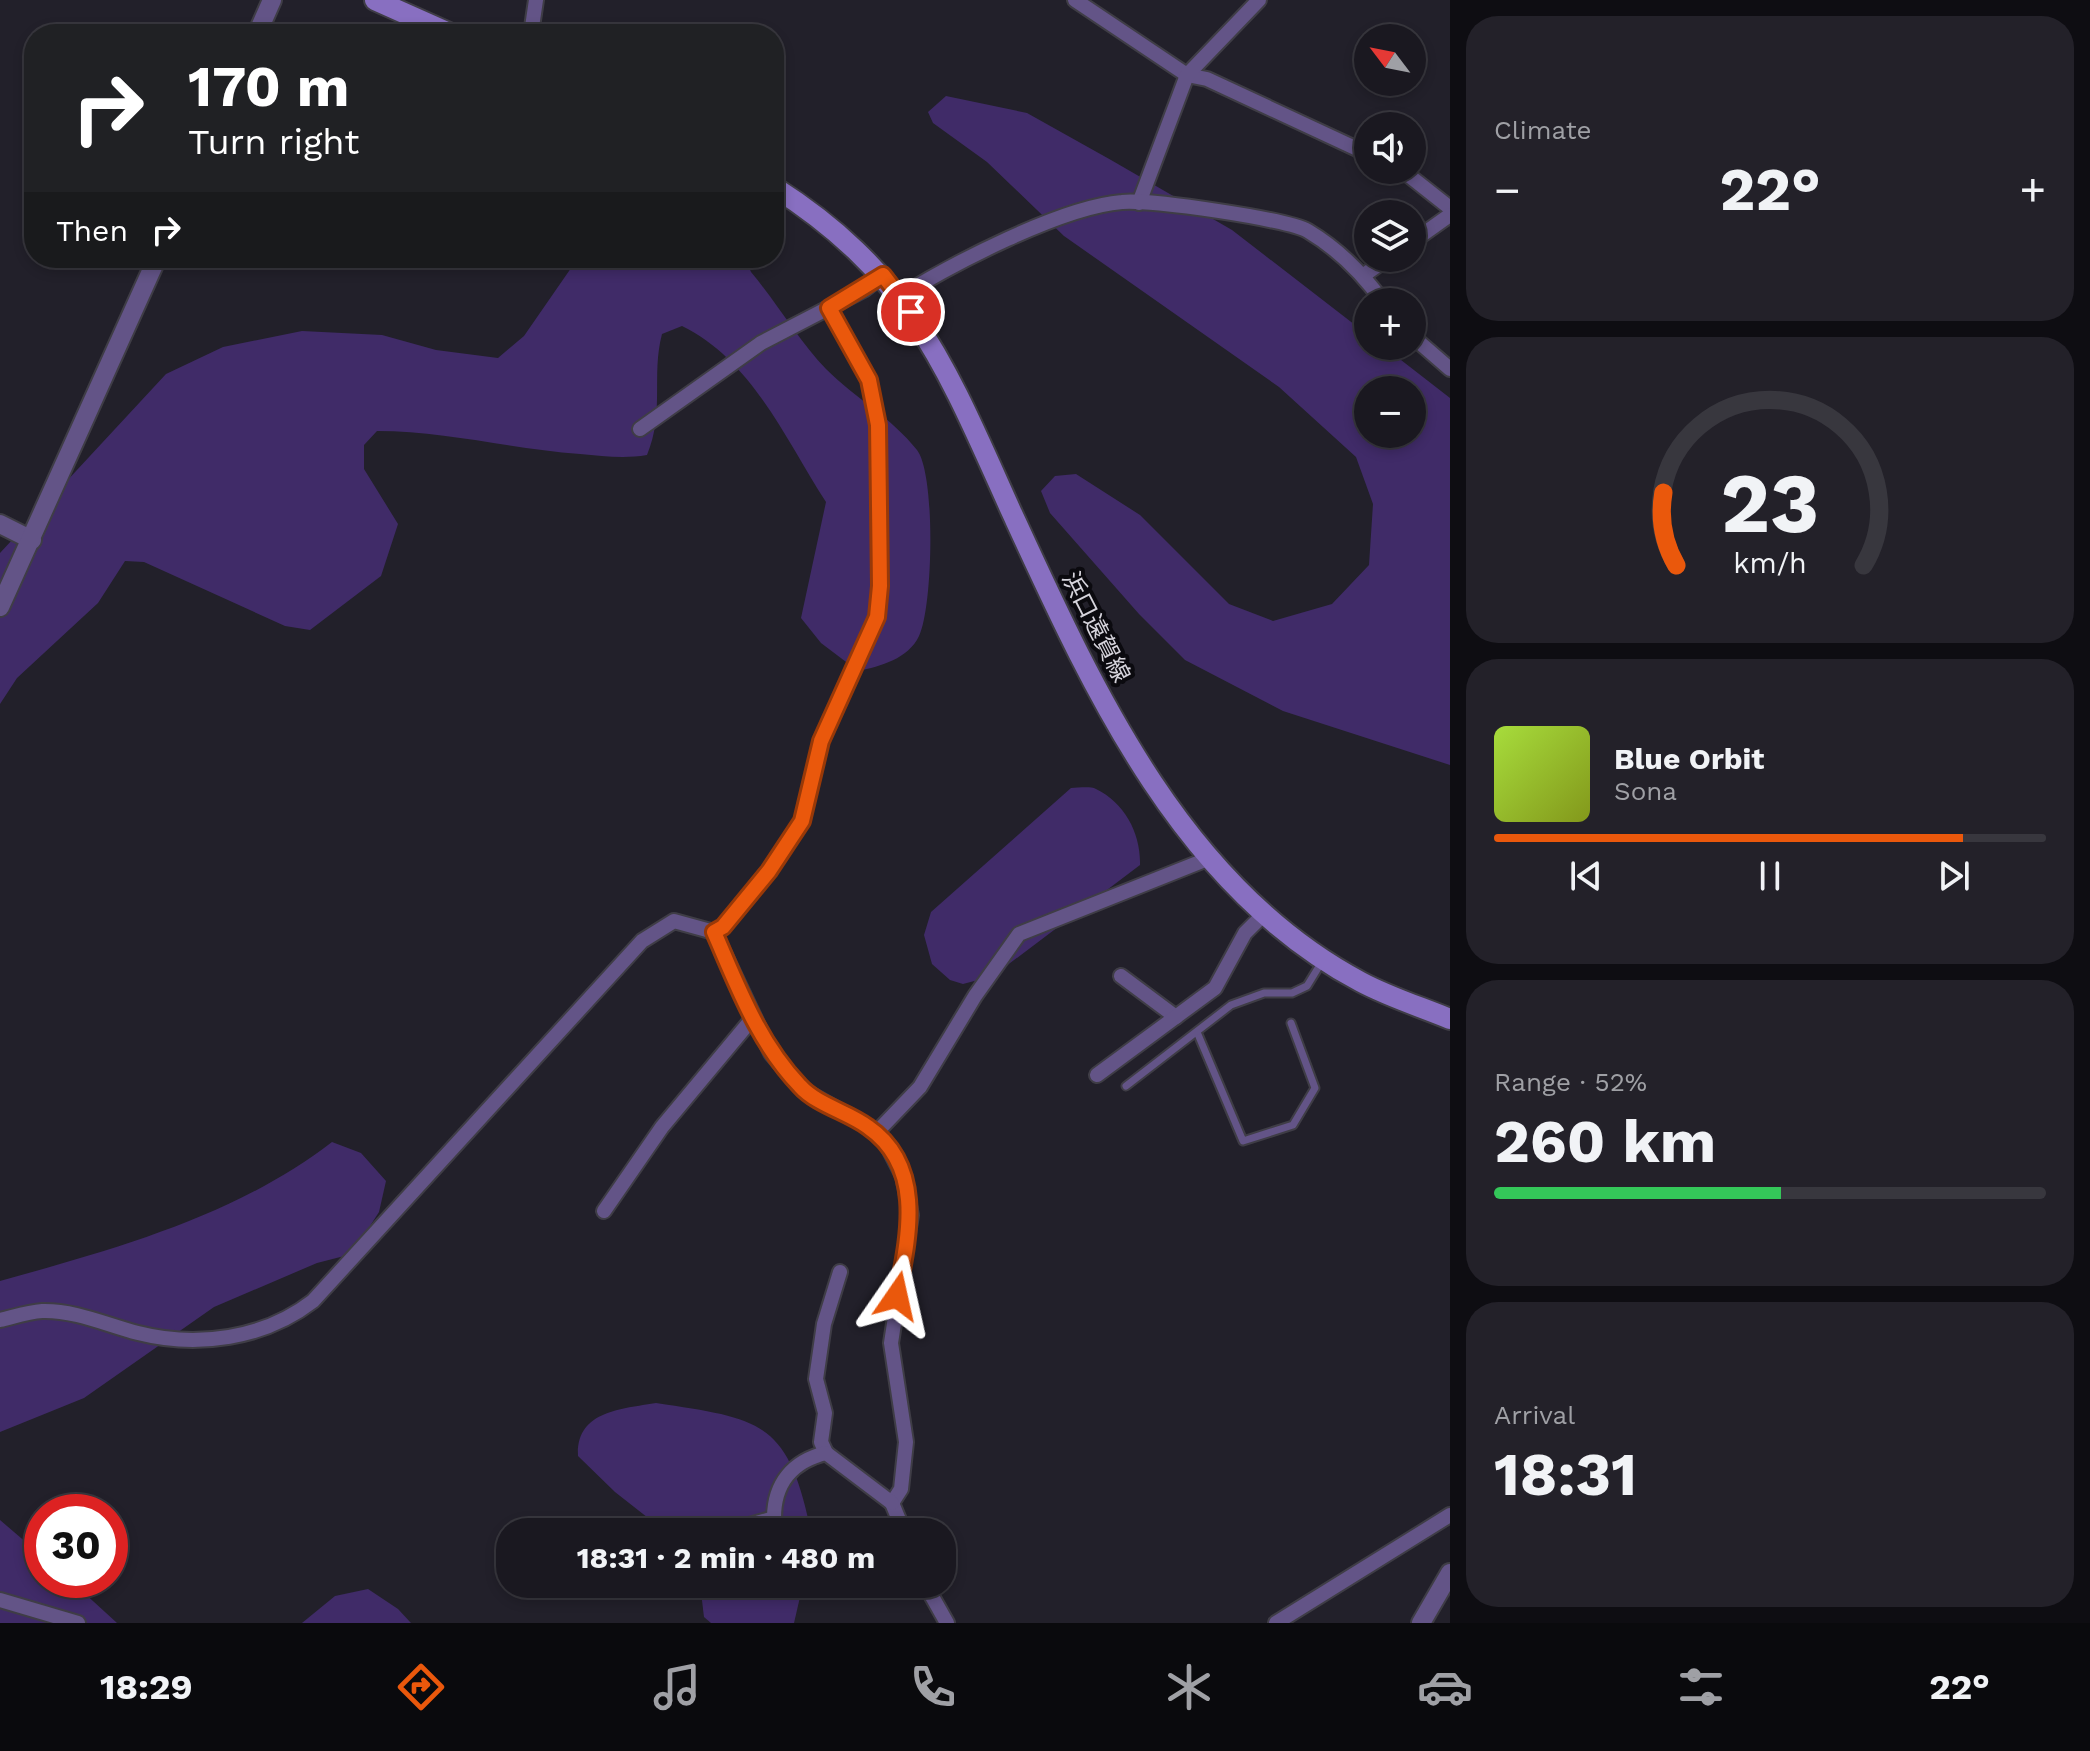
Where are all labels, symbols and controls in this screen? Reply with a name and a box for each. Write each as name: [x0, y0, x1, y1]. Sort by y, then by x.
north arrow: [1354, 24, 1426, 96]
map controls: [1354, 24, 1426, 448]
text: 170 m: [188, 54, 350, 120]
icon: right: [56, 56, 160, 160]
button: sound: [1354, 112, 1426, 184]
text: Climate: [1494, 115, 1592, 145]
text: Turn right: [188, 121, 359, 163]
text: 22°: [1719, 154, 1821, 225]
text: −: [1494, 164, 1521, 216]
text: +: [2019, 164, 2046, 216]
button: layers: [1354, 200, 1426, 272]
icon: right: [144, 208, 188, 252]
text: Then: [56, 213, 128, 248]
pin: [877, 278, 945, 346]
button: +: [1354, 288, 1426, 360]
icon: arrive: [889, 290, 933, 334]
button: −: [1354, 376, 1426, 448]
text: 23: [1721, 455, 1819, 552]
text: km/h: [1733, 546, 1807, 580]
street label: 浜口遠賀線: [1056, 567, 1136, 687]
text: Blue Orbit: [1614, 741, 1764, 776]
text: Sona: [1614, 776, 1677, 806]
icon: previous: [1564, 854, 1608, 898]
icon: pause: [1748, 854, 1792, 898]
icon: next: [1932, 854, 1976, 898]
text: Range · 52%: [1494, 1067, 1647, 1097]
text: 260 km: [1494, 1106, 1716, 1177]
position arrow: [855, 1254, 939, 1338]
text: Arrival: [1494, 1400, 1575, 1430]
text: 18:31: [1494, 1439, 1637, 1510]
speed limit sign: 30: [24, 1494, 128, 1598]
text: 18:31 · 2 min · 480 m: [577, 1540, 875, 1575]
icon: directions: [393, 1659, 449, 1715]
icon: music: [649, 1659, 705, 1715]
icon: phone: [905, 1659, 961, 1715]
icon: climate: [1161, 1659, 1217, 1715]
icon: car: [1417, 1659, 1473, 1715]
icon: filters: [1673, 1659, 1729, 1715]
text: 18:29: [100, 1666, 193, 1708]
text: 22°: [1929, 1666, 1990, 1708]

